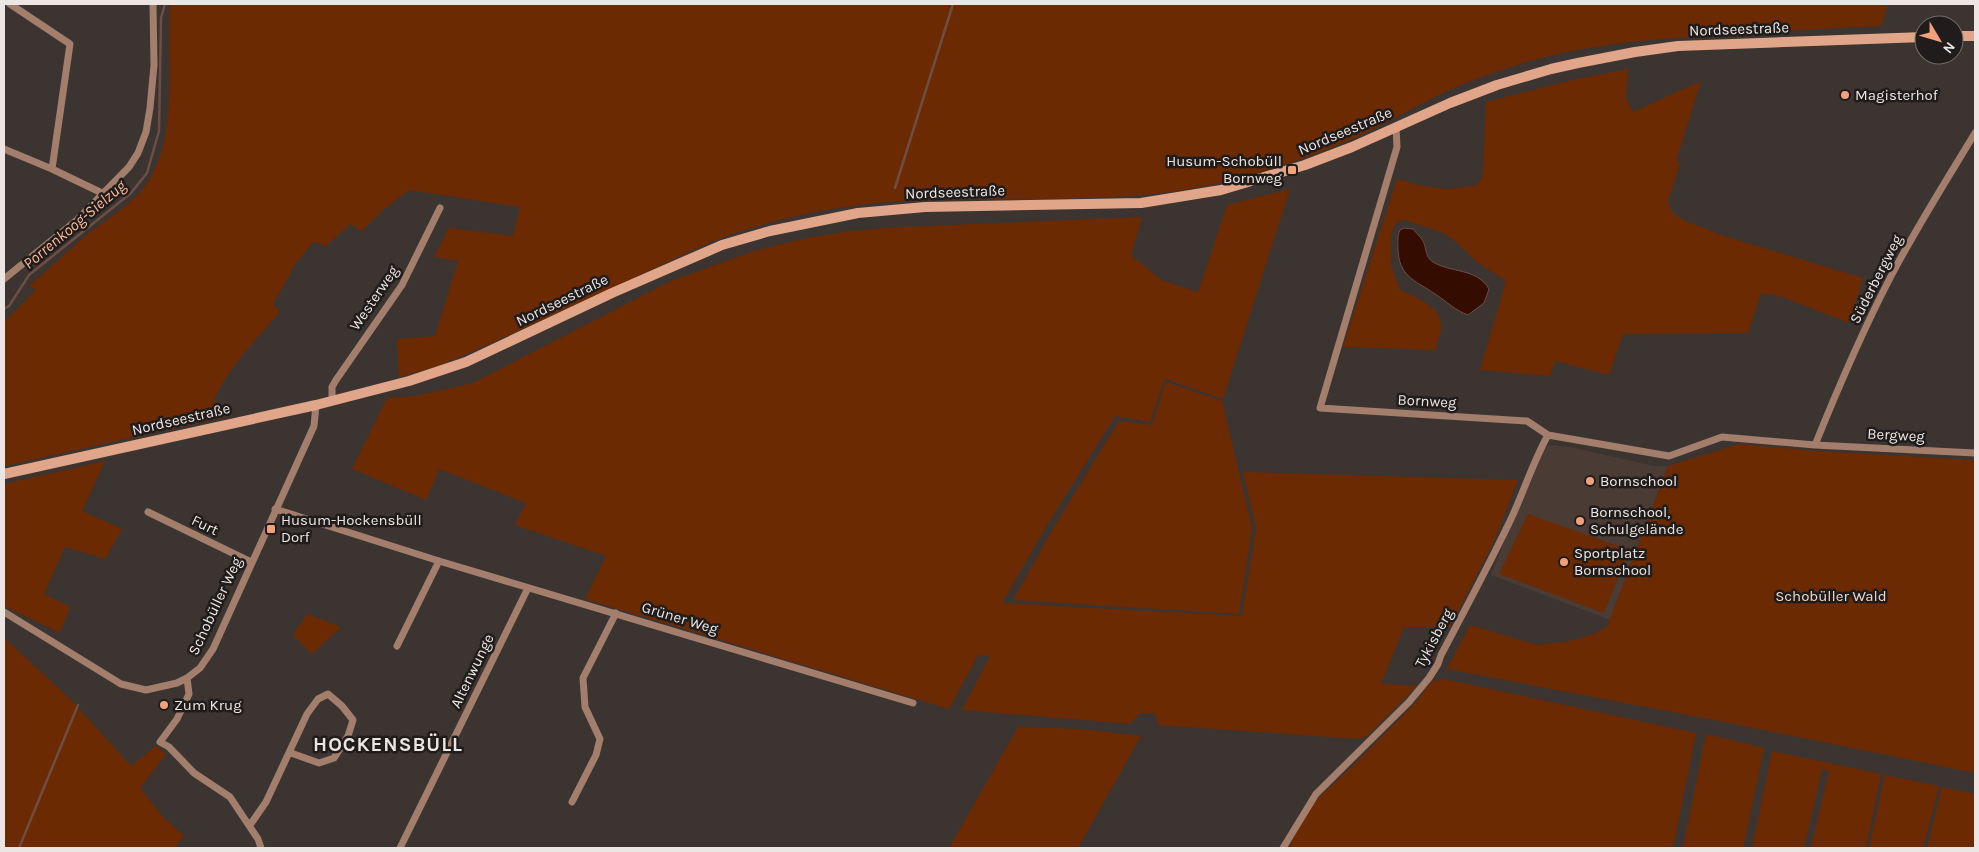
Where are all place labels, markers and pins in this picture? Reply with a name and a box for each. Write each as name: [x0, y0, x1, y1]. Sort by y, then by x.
place label: Magisterhof: [1855, 86, 1939, 104]
marker: Magisterhof: [1839, 89, 1851, 101]
place label: Husum-Schobüll Bornweg: [1166, 152, 1283, 187]
marker: Husum-Schobüll Bornweg: [1286, 164, 1298, 176]
place label: Bornschool: [1600, 472, 1677, 490]
marker: Bornschool: [1584, 475, 1596, 487]
place label: Bornschool, Schulgelände: [1590, 503, 1683, 538]
place label: Husum-Hockensbüll Dorf: [281, 511, 422, 546]
marker: Bornschool, Schulgelände: [1574, 515, 1586, 527]
marker: Husum-Hockensbüll Dorf: [265, 523, 277, 535]
place label: Sportplatz Bornschool: [1574, 544, 1651, 579]
marker: Sportplatz Bornschool: [1558, 556, 1570, 568]
place label: Zum Krug: [174, 696, 242, 714]
marker: Zum Krug: [158, 699, 170, 711]

